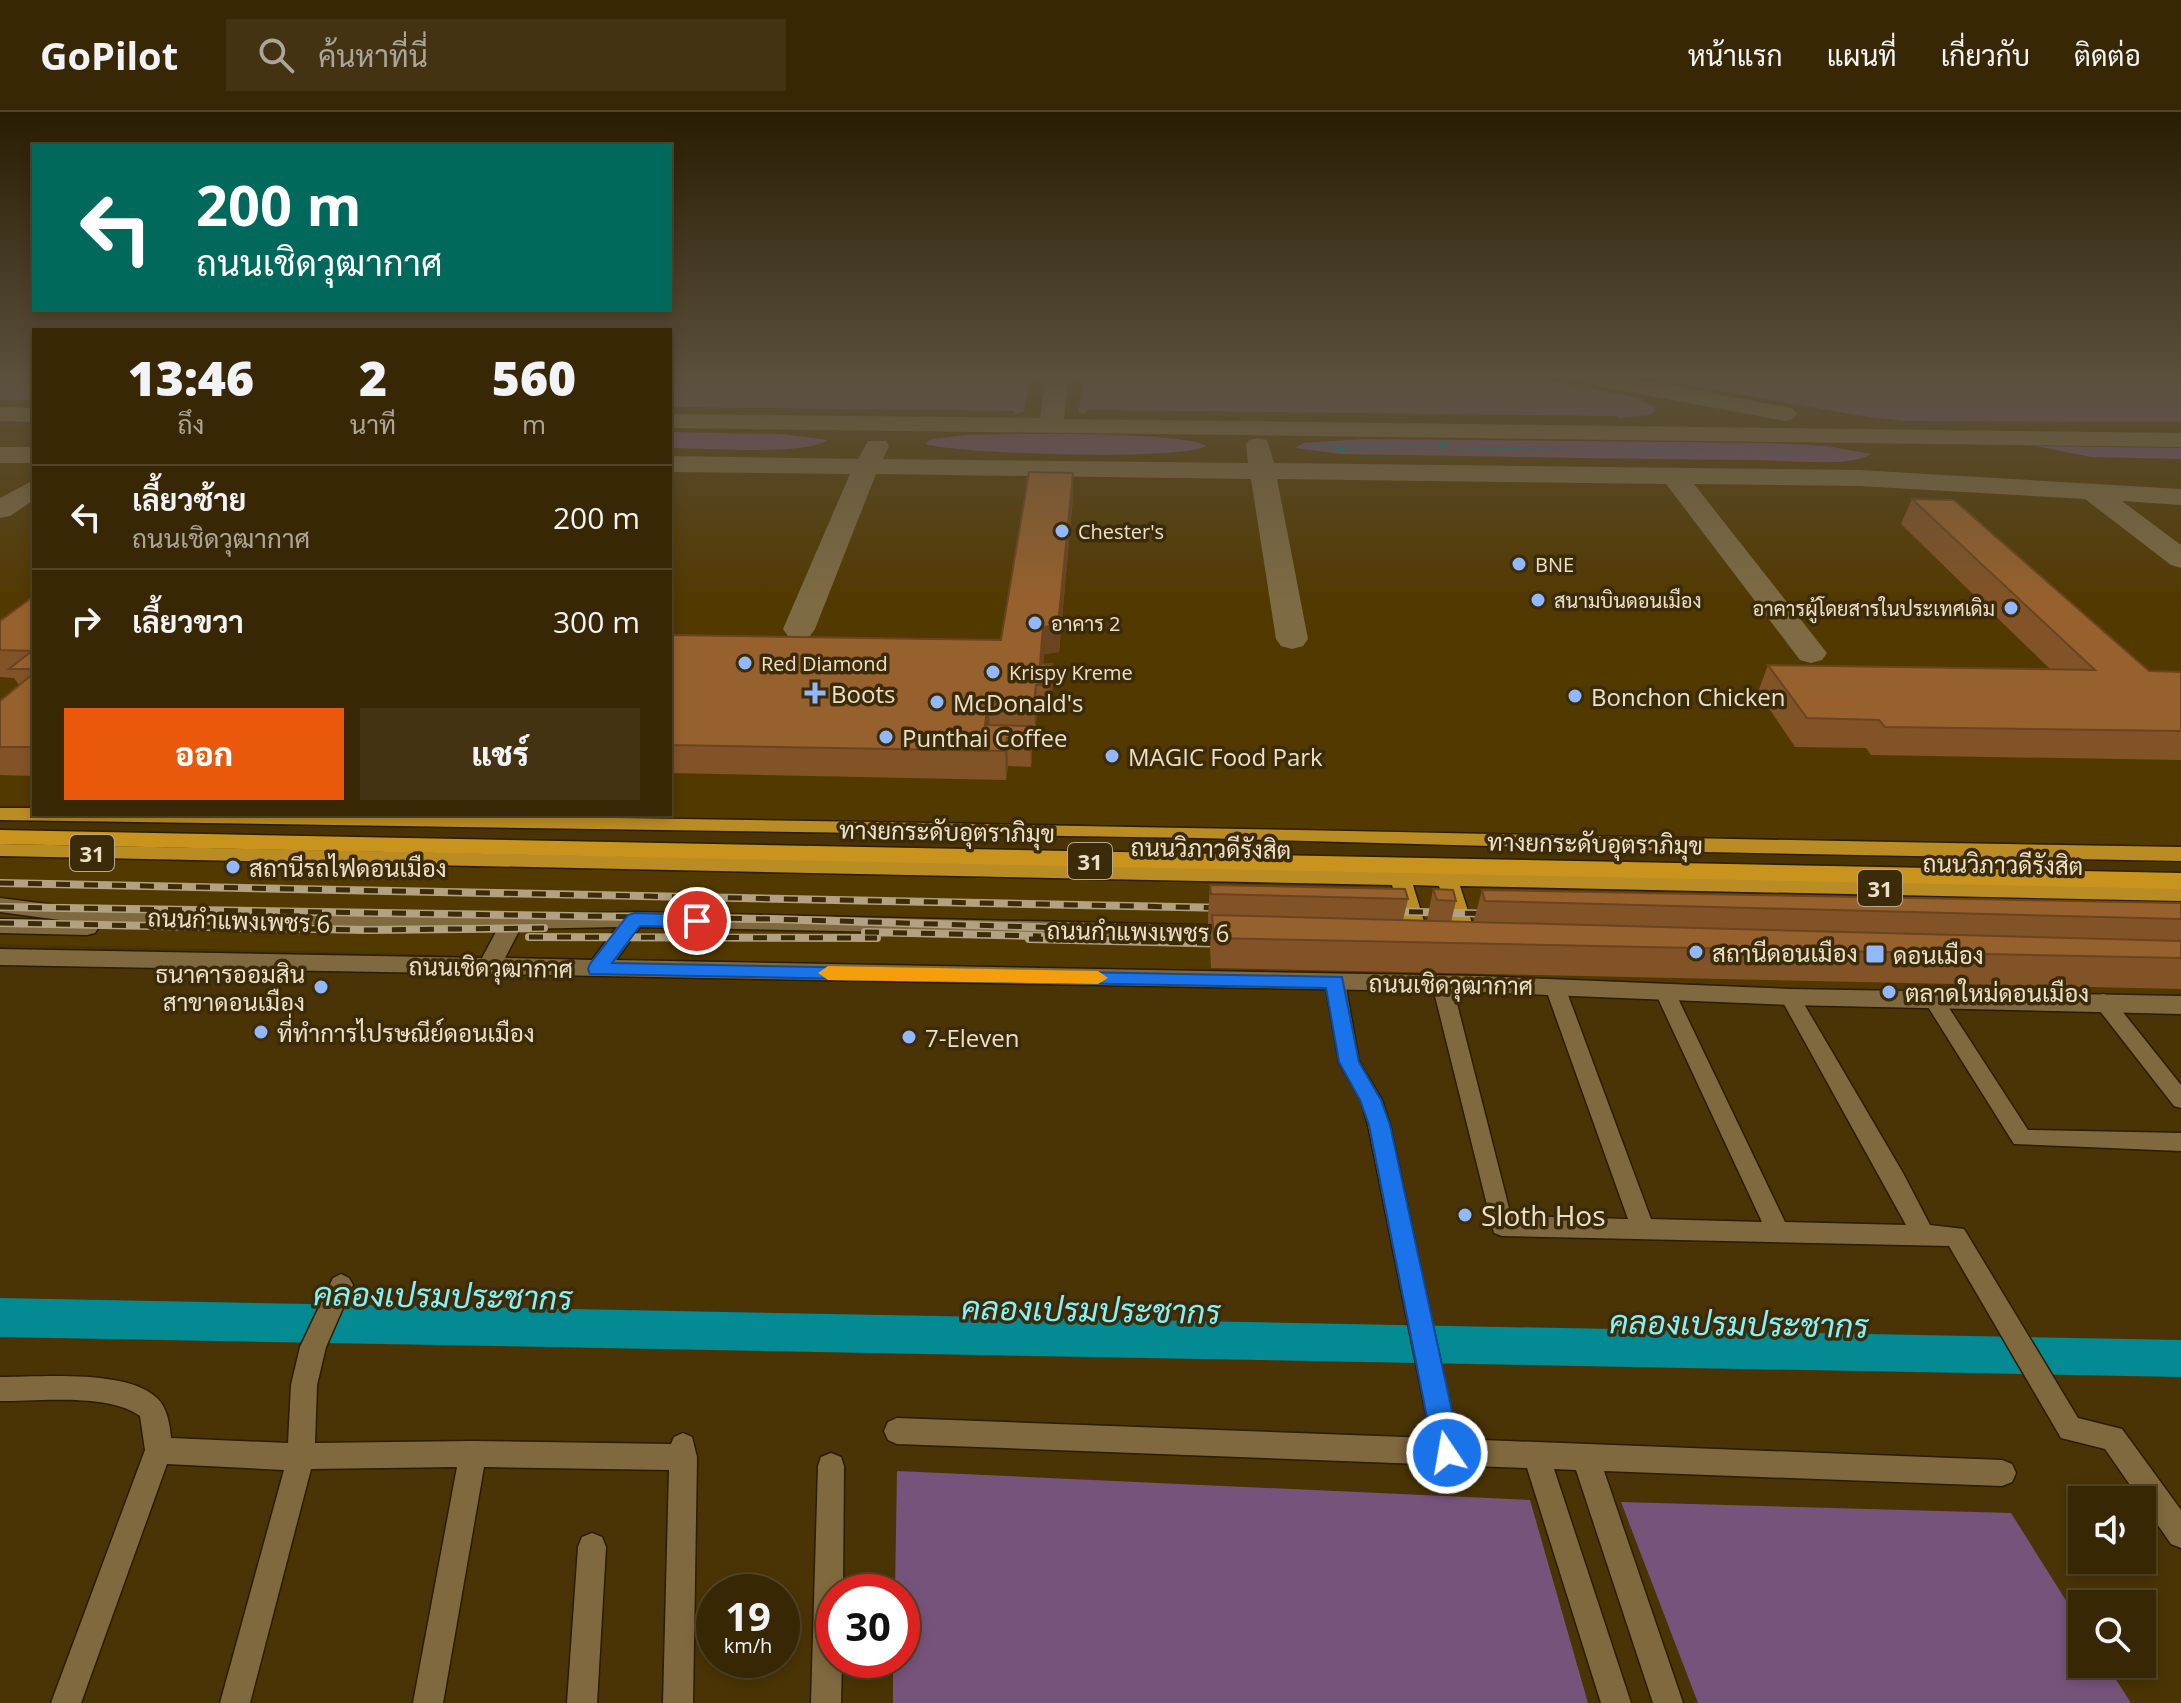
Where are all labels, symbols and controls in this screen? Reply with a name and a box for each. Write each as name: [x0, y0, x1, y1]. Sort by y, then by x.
search box: [226, 19, 786, 91]
text: GoPilot: [40, 29, 178, 81]
icon: search: [254, 33, 298, 77]
text: ค้นหาที่นี่: [318, 35, 428, 76]
text: หน้าแรก: [1688, 36, 1783, 74]
text: แผนที่: [1827, 36, 1897, 74]
text: เกี่ยวกับ: [1941, 36, 2030, 74]
text: ติดต่อ: [2074, 36, 2141, 74]
text: 200 m: [196, 166, 362, 242]
icon: left: [64, 176, 168, 280]
text: ถนนเชิดวุฒากาศ: [196, 238, 443, 287]
text: 13:46: [128, 345, 254, 410]
text: 2: [359, 345, 387, 410]
text: 560: [492, 345, 576, 410]
text: ถึง: [177, 406, 204, 442]
text: นาที: [350, 406, 396, 442]
text: m: [522, 406, 546, 442]
text: เลี้ยวซ้าย: [132, 479, 246, 520]
icon: left: [64, 495, 108, 539]
text: 200 m: [553, 497, 640, 538]
place label: Chester's: [1078, 518, 1164, 545]
text: ถนนเชิดวุฒากาศ: [132, 520, 310, 556]
marker: Chester's: [1053, 522, 1071, 540]
place label: BNE: [1535, 551, 1574, 578]
marker: BNE: [1510, 555, 1528, 573]
place label: สนามบินดอนเมือง: [1554, 587, 1702, 614]
marker: สนามบินดอนเมือง: [1529, 591, 1547, 609]
place label: อาคารผู้โดยสารในประเทศเดิม: [1752, 595, 1995, 624]
icon: right: [64, 599, 108, 643]
marker: อาคารผู้โดยสารในประเทศเดิม: [2002, 599, 2020, 617]
text: เลี้ยวขวา: [132, 601, 244, 642]
text: 300 m: [553, 601, 640, 642]
place label: อาคาร 2: [1051, 610, 1121, 637]
marker: อาคาร 2: [1026, 614, 1044, 632]
place label: Red Diamond: [761, 650, 888, 677]
marker: Red Diamond: [736, 654, 754, 672]
place label: Krispy Kreme: [1009, 659, 1133, 686]
marker: Krispy Kreme: [984, 663, 1002, 681]
place label: Boots: [831, 677, 895, 710]
place label: Bonchon Chicken: [1591, 680, 1785, 713]
marker: Boots: [806, 684, 824, 702]
place label: McDonald's: [953, 686, 1083, 719]
marker: Bonchon Chicken: [1566, 687, 1584, 705]
marker: McDonald's: [928, 693, 946, 711]
button: ออก: [64, 708, 344, 800]
button: แชร์: [360, 708, 640, 800]
place label: Punthai Coffee: [902, 721, 1067, 754]
marker: Punthai Coffee: [877, 728, 895, 746]
place label: MAGIC Food Park: [1128, 740, 1323, 773]
marker: MAGIC Food Park: [1103, 747, 1121, 765]
street label: ทางยกระดับอุตราภิมุข: [839, 813, 1055, 850]
street label: ทางยกระดับอุตราภิมุข: [1487, 825, 1703, 862]
street label: ถนนวิภาวดีรังสิต: [1130, 830, 1292, 866]
road number: 31: [70, 835, 114, 871]
road number: 31: [1068, 843, 1112, 879]
street label: ถนนวิภาวดีรังสิต: [1922, 846, 2084, 882]
place label: สถานีรถไฟดอนเมือง: [249, 851, 447, 884]
marker: สถานีรถไฟดอนเมือง: [224, 858, 242, 876]
road number: 31: [1858, 870, 1902, 906]
pin: [663, 887, 731, 955]
icon: arrive: [675, 899, 719, 943]
street label: ถนนกำแพงเพชร 6: [147, 900, 331, 940]
street label: ถนนกำแพงเพชร 6: [1046, 913, 1230, 949]
place label: สถานีดอนเมือง: [1712, 936, 1858, 969]
place label: ดอนเมือง: [1893, 938, 1984, 971]
marker: สถานีดอนเมือง: [1687, 943, 1705, 961]
marker: ดอนเมือง: [1864, 943, 1886, 965]
street label: ถนนเชิดวุฒากาศ: [408, 949, 574, 986]
place label: ธนาคารออมสิน สาขาดอนเมือง: [155, 957, 305, 1018]
street label: ถนนเชิดวุฒากาศ: [1368, 966, 1534, 1003]
place label: ตลาดใหม่ดอนเมือง: [1905, 976, 2089, 1009]
marker: ธนาคารออมสิน สาขาดอนเมือง: [312, 978, 330, 996]
marker: ตลาดใหม่ดอนเมือง: [1880, 983, 1898, 1001]
place label: ที่ทำการไปรษณีย์ดอนเมือง: [277, 1013, 535, 1049]
place label: 7-Eleven: [925, 1021, 1020, 1054]
marker: ที่ทำการไปรษณีย์ดอนเมือง: [252, 1023, 270, 1041]
marker: 7-Eleven: [900, 1028, 918, 1046]
place label: Sloth Hos: [1481, 1196, 1606, 1234]
marker: Sloth Hos: [1456, 1206, 1474, 1224]
water label: คลองเปรมประชากร: [313, 1271, 575, 1319]
water label: คลองเปรมประชากร: [961, 1285, 1223, 1333]
water label: คลองเปรมประชากร: [1609, 1299, 1871, 1347]
position arrow: [1405, 1411, 1489, 1495]
map controls: [2068, 1486, 2156, 1678]
button: sound: [2068, 1486, 2156, 1574]
speed limit sign: 30: [816, 1574, 920, 1678]
text: 19: [725, 1588, 771, 1643]
button: search: [2068, 1590, 2156, 1678]
text: km/h: [724, 1632, 772, 1659]

